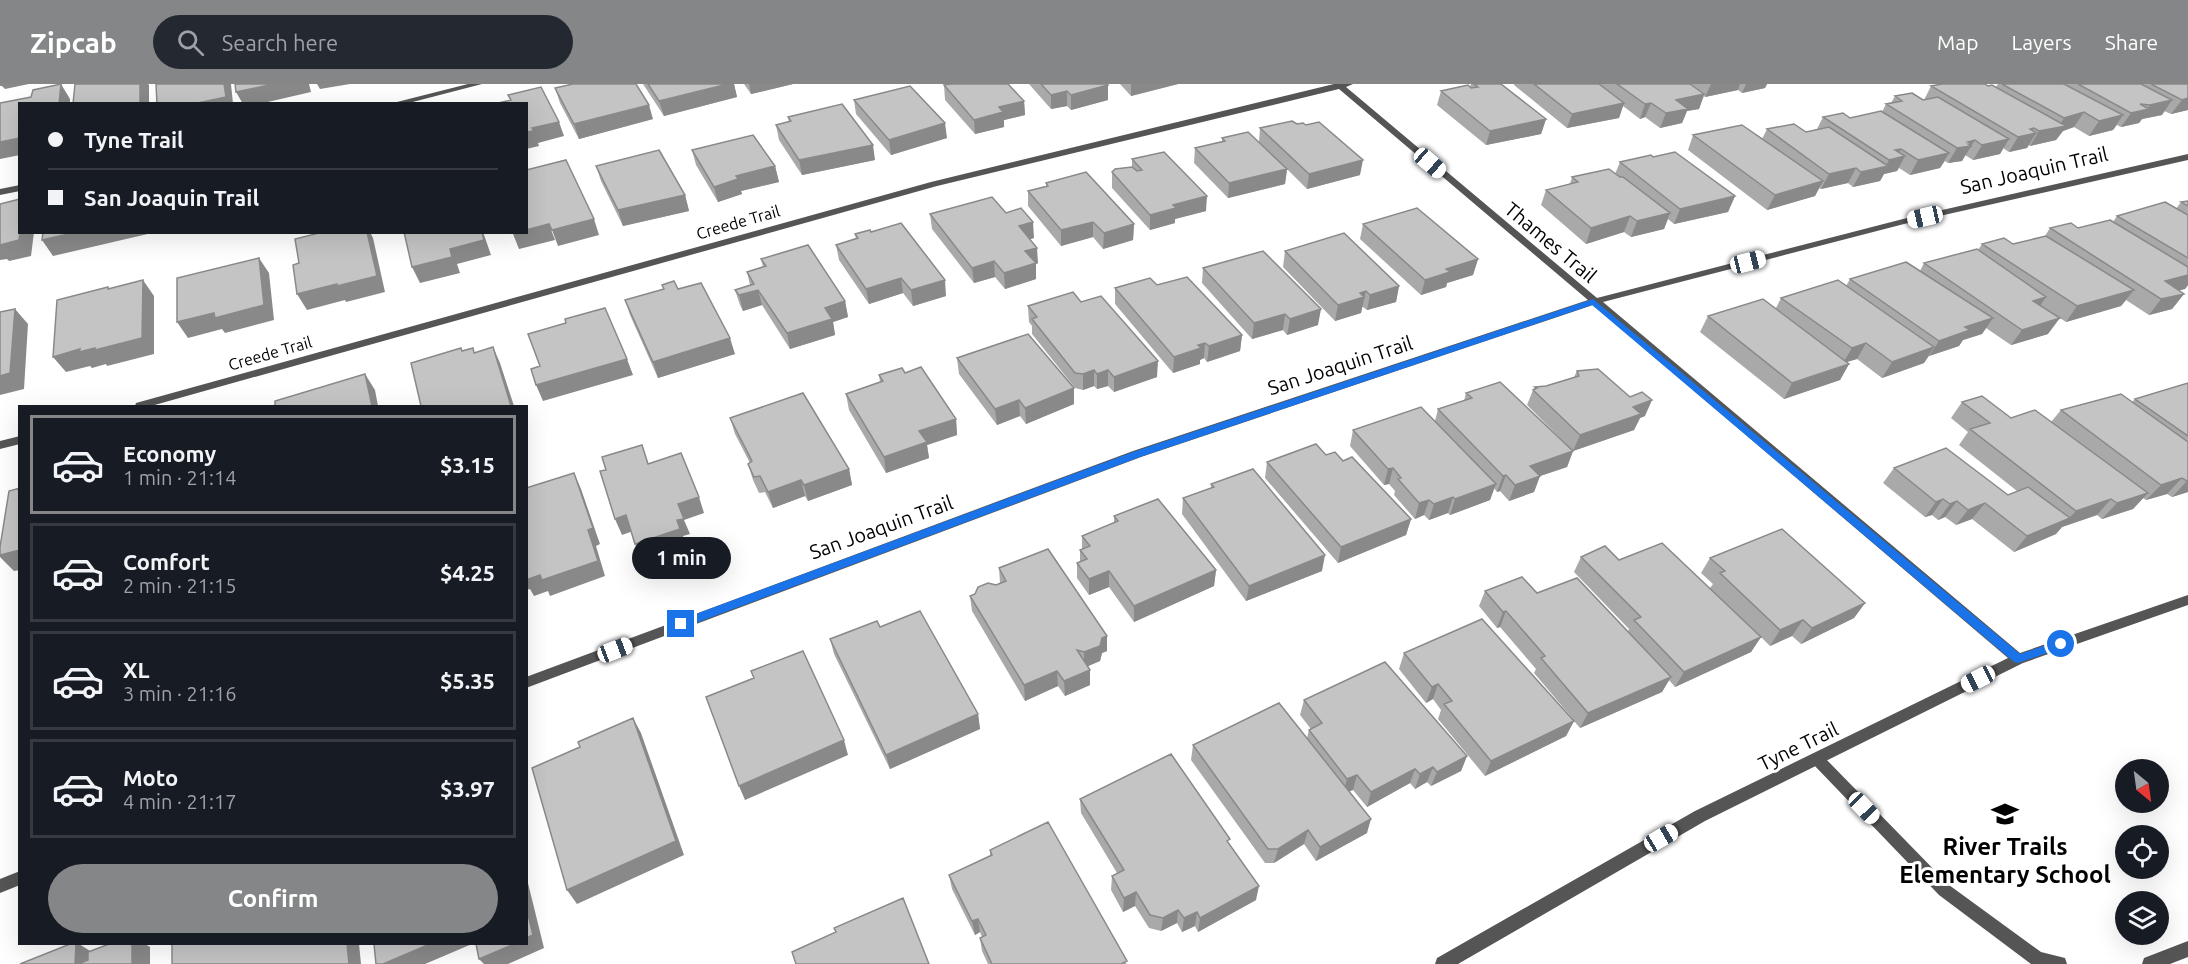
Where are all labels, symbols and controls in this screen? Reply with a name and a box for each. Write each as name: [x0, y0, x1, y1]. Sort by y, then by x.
search box: [153, 15, 573, 69]
icon: search: [174, 26, 207, 59]
text: Zipcab: [30, 27, 117, 58]
text: Search here: [222, 30, 338, 55]
text: Map: [1937, 30, 1978, 54]
text: Layers: [2011, 30, 2072, 54]
text: Share: [2105, 30, 2158, 54]
text: Tyne Trail: [84, 127, 184, 152]
street label: San Joaquin Trail: [1958, 142, 2110, 198]
car: [1411, 144, 1449, 182]
text: San Joaquin Trail: [84, 185, 259, 210]
street label: Thames Trail: [1500, 197, 1602, 287]
street label: Creede Trail: [694, 201, 782, 243]
car: [1905, 204, 1945, 230]
car: [1728, 249, 1768, 275]
street label: San Joaquin Trail: [1265, 331, 1415, 399]
street label: Creede Trail: [226, 332, 314, 374]
icon: car: [51, 438, 105, 492]
text: Economy: [123, 441, 216, 466]
text: $3.15: [440, 452, 495, 477]
text: 1 min · 21:14: [123, 466, 237, 489]
street label: San Joaquin Trail: [806, 490, 956, 564]
callout: 1 min: [632, 537, 730, 579]
icon: car: [51, 546, 105, 600]
text: 1 min: [656, 546, 707, 569]
text: Comfort: [123, 549, 210, 574]
text: $4.25: [440, 560, 495, 585]
text: 2 min · 21:15: [123, 574, 237, 597]
route end: [667, 610, 694, 637]
route start: [2047, 630, 2074, 657]
car: [595, 635, 635, 665]
icon: car: [51, 654, 105, 708]
text: XL: [123, 657, 150, 682]
car: [1958, 663, 1998, 695]
text: $5.35: [440, 668, 495, 693]
text: 3 min · 21:16: [123, 682, 237, 705]
street label: Tyne Trail: [1754, 717, 1842, 775]
north arrow: [2115, 759, 2169, 813]
map controls: [2115, 759, 2169, 945]
icon: car: [51, 762, 105, 816]
text: Moto: [123, 765, 178, 790]
text: $3.97: [440, 776, 495, 801]
car: [1845, 789, 1883, 827]
text: 4 min · 21:17: [123, 790, 237, 813]
school or university icon: River Trails Elementary School: [1990, 799, 2020, 829]
car: [1641, 821, 1681, 855]
button: locate: [2115, 825, 2169, 879]
place label: River Trails Elementary School: [1899, 833, 2111, 888]
button: Confirm: [48, 864, 498, 933]
button: layers: [2115, 891, 2169, 945]

